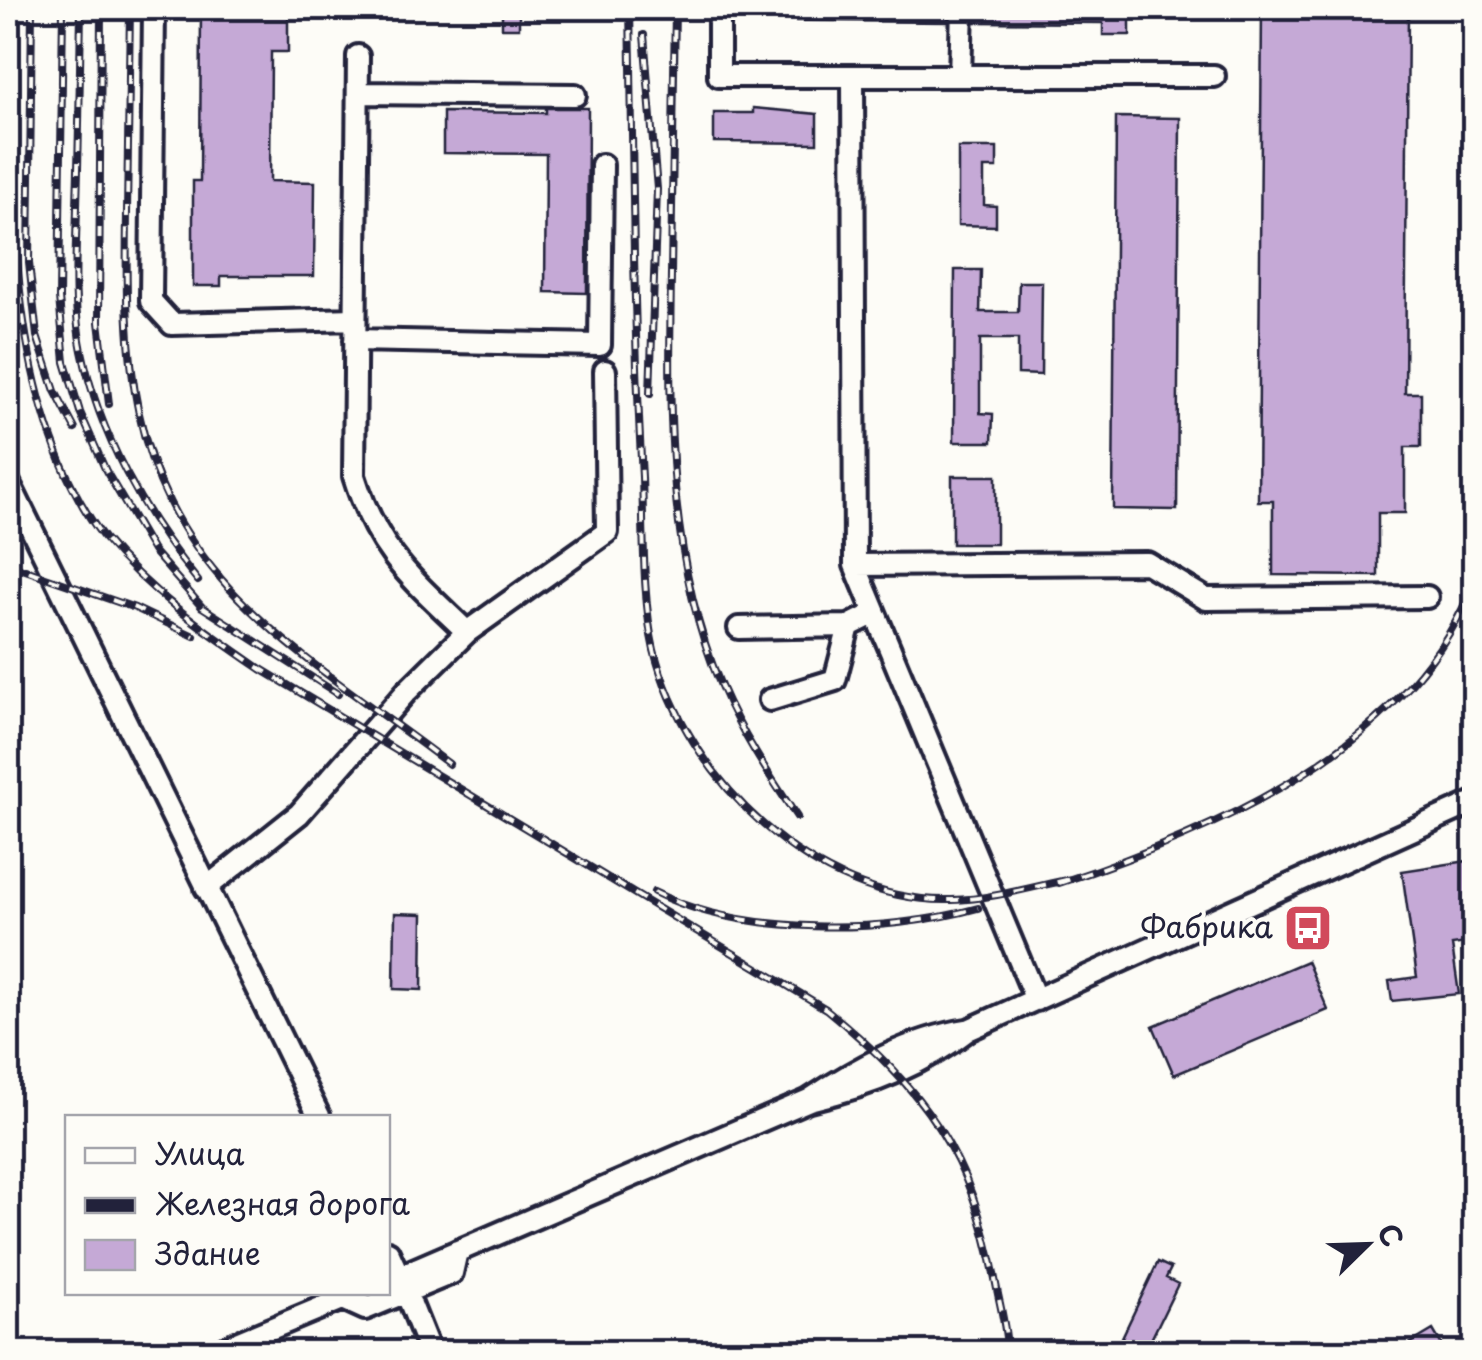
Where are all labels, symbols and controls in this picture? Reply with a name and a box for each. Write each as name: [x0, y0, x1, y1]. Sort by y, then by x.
bus stop icon: Фабрика: [1282, 902, 1334, 954]
place label: Фабрика: [1140, 903, 1273, 948]
legend: [65, 1115, 390, 1295]
text: Улица: [155, 1130, 245, 1175]
text: Железная дорога: [155, 1180, 410, 1225]
north arrow: [1317, 1195, 1417, 1295]
text: С: [1367, 1217, 1415, 1253]
text: Здание: [155, 1230, 261, 1275]

